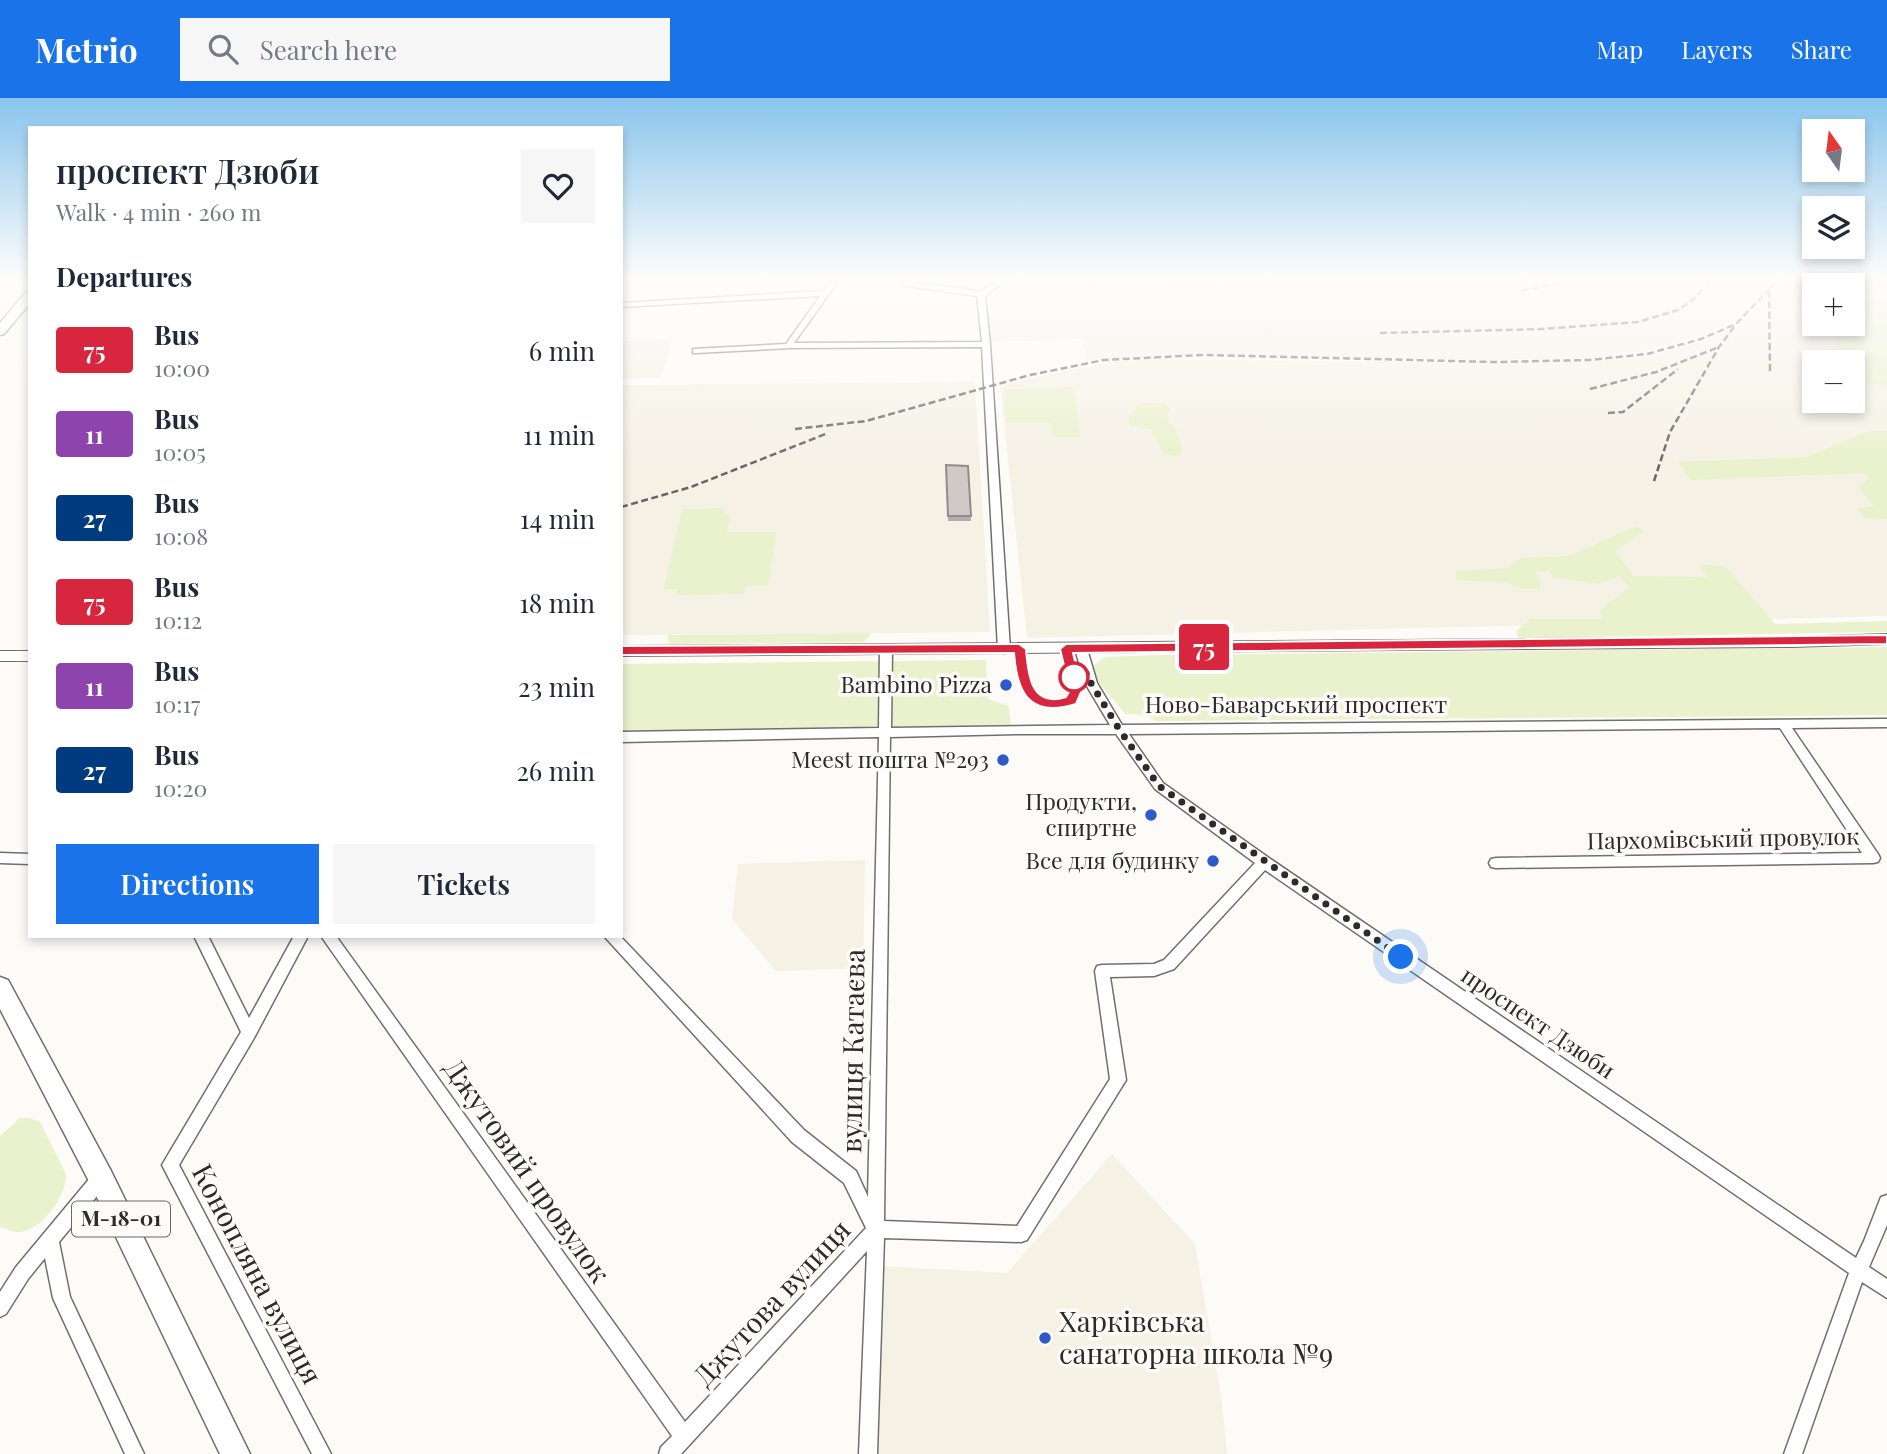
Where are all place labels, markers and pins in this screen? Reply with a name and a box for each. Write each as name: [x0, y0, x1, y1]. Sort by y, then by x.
unlabelled marker: [1059, 662, 1089, 692]
place label: Bambino Pizza: [840, 668, 993, 699]
marker: Bambino Pizza: [998, 677, 1014, 693]
place label: Meest пошта №293: [791, 743, 989, 774]
marker: Meest пошта №293: [995, 752, 1011, 768]
place label: Продукти, спиртне: [1025, 785, 1137, 842]
marker: Продукти, спиртне: [1143, 807, 1159, 823]
place label: Все для будинку: [1026, 844, 1199, 875]
marker: Все для будинку: [1205, 853, 1221, 869]
place label: Харківська санаторна школа №9: [1059, 1302, 1333, 1371]
marker: Харківська санаторна школа №9: [1037, 1330, 1053, 1346]

